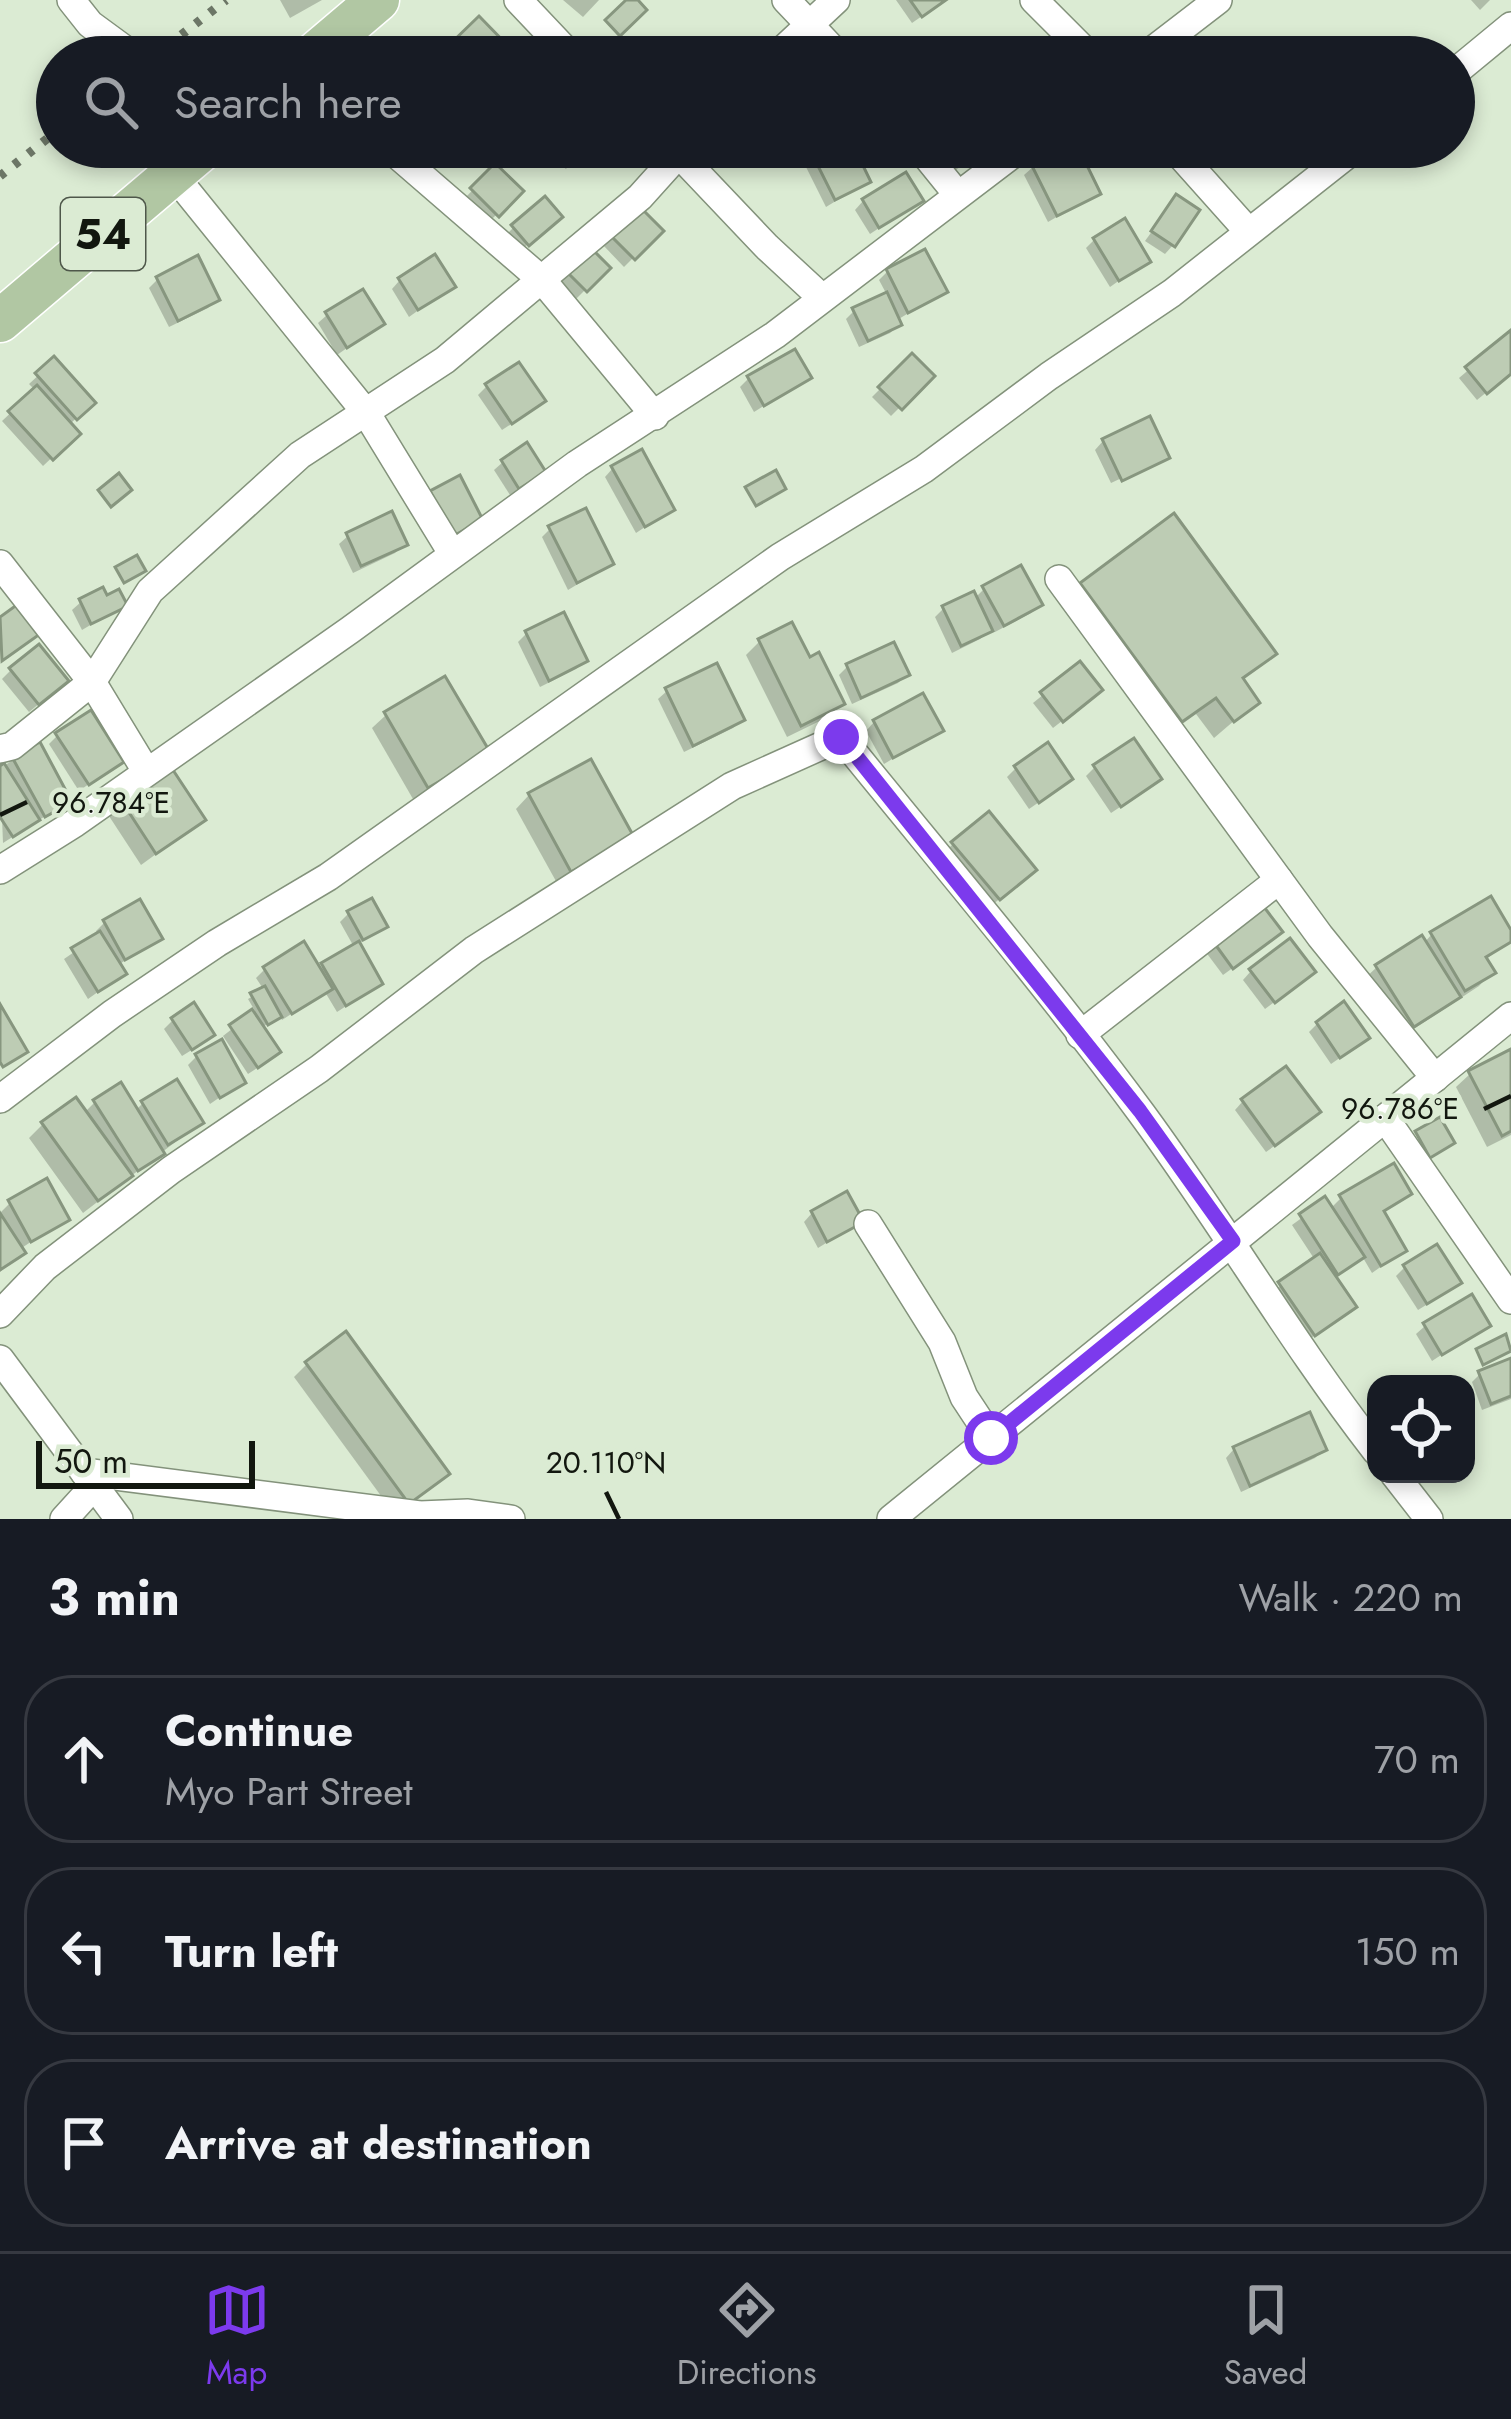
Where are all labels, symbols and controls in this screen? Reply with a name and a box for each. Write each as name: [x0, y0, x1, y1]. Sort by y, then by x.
search box: [36, 36, 1475, 168]
icon: search: [78, 69, 144, 135]
text: Search here: [174, 70, 402, 135]
road number: 54: [61, 198, 145, 270]
route end: [814, 710, 868, 764]
text: 96.784°E: [52, 781, 170, 824]
text: 96.786°E: [1341, 1087, 1459, 1130]
map controls: [1367, 1375, 1475, 1483]
button: locate: [1367, 1375, 1475, 1483]
route start: [964, 1411, 1018, 1465]
scale bar: [36, 1435, 255, 1488]
text: 50 m: [54, 1438, 128, 1485]
text: 20.110°N: [546, 1441, 666, 1484]
text: 3 min: [48, 1560, 180, 1634]
text: Walk · 220 m: [1238, 1569, 1463, 1626]
text: Continue: [165, 1698, 353, 1763]
icon: ahead: [51, 1726, 117, 1792]
text: 70 m: [1374, 1731, 1460, 1788]
text: Myo Part Street: [165, 1763, 413, 1820]
icon: left: [51, 1918, 117, 1984]
text: Turn left: [165, 1919, 338, 1984]
text: 150 m: [1355, 1923, 1460, 1980]
icon: arrive: [51, 2110, 117, 2176]
text: Arrive at destination: [165, 2111, 592, 2176]
tab: Map: [204, 2277, 270, 2396]
tab: Directions: [677, 2277, 817, 2396]
tab: Saved: [1224, 2277, 1307, 2396]

